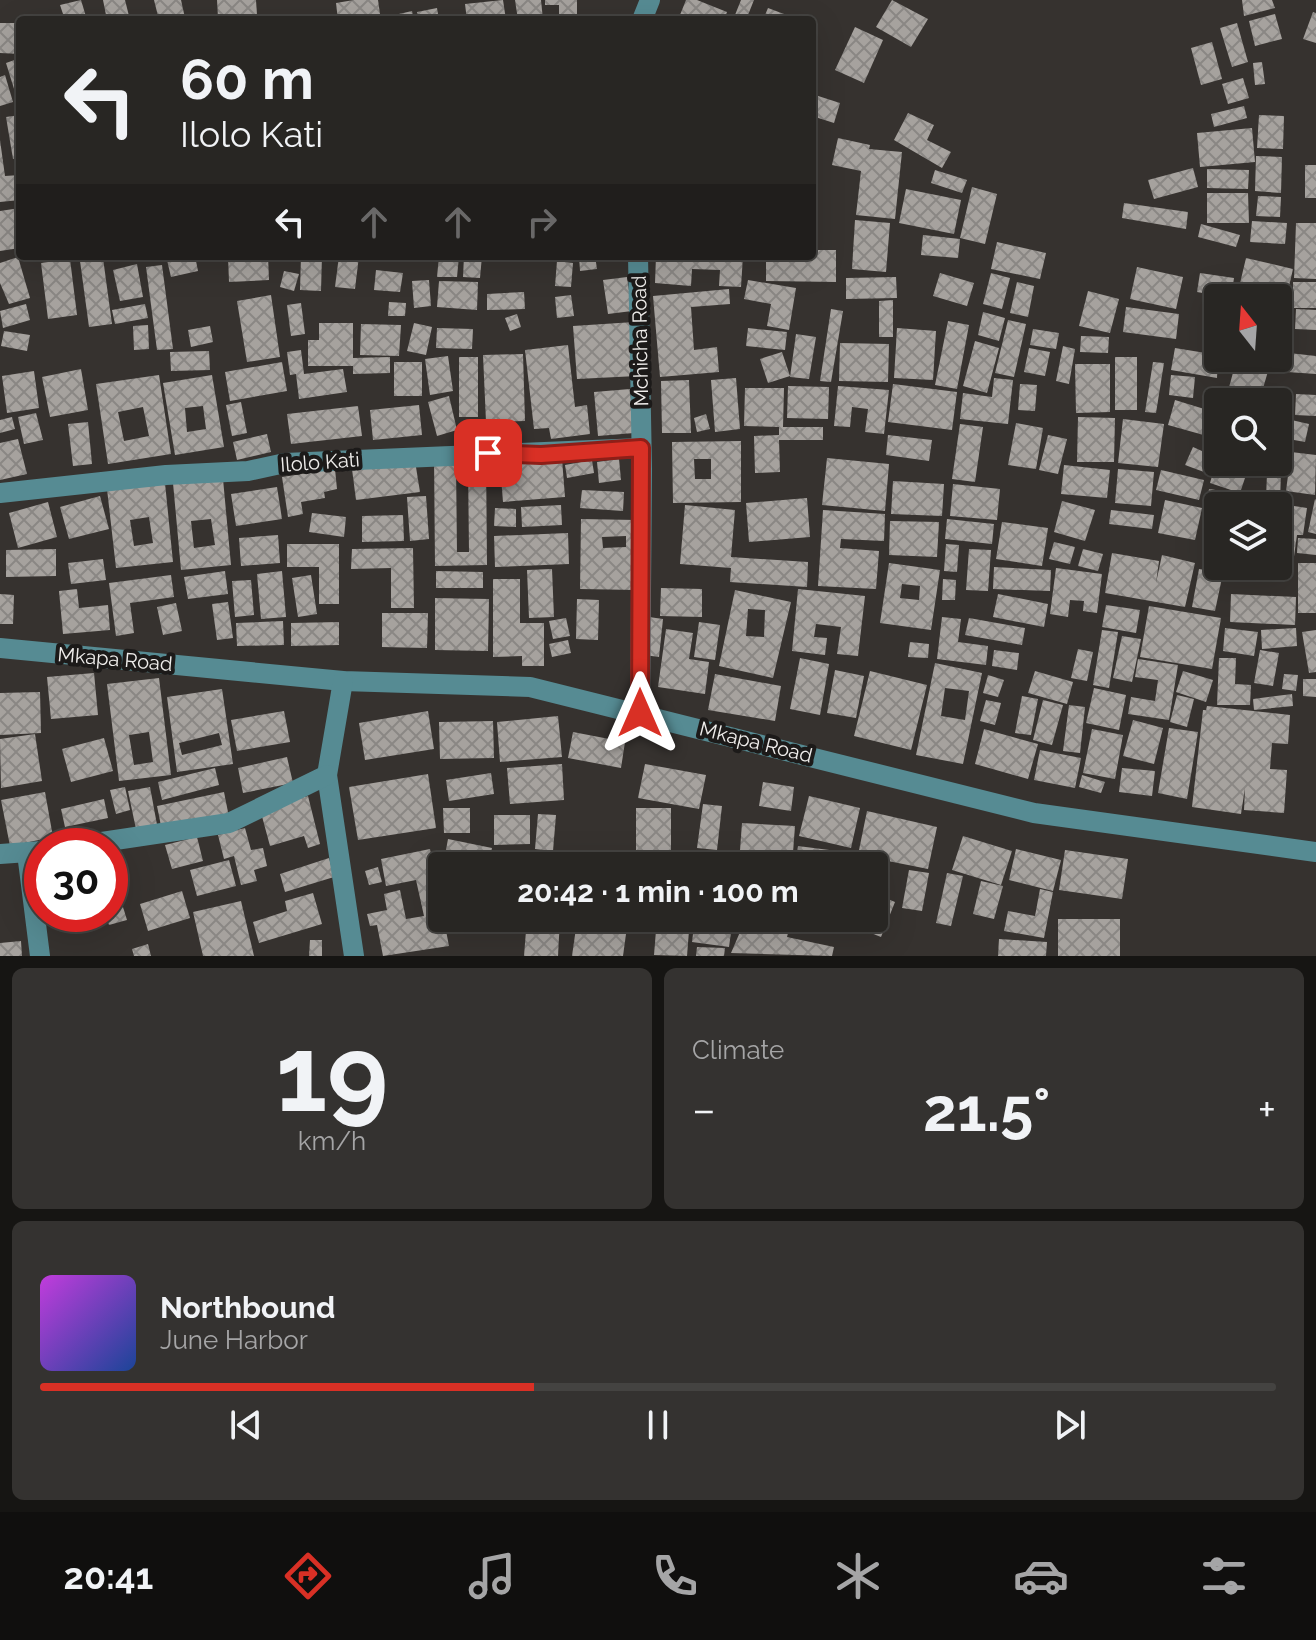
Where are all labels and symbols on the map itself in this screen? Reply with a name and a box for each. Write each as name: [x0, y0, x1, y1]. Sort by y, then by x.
street label: Mchicha Road: [627, 275, 653, 407]
north arrow: [1204, 284, 1292, 372]
pin: [454, 419, 522, 487]
street label: Ilolo Kati: [280, 447, 360, 477]
street label: Mkapa Road: [57, 642, 173, 676]
position arrow: [598, 671, 682, 755]
street label: Mkapa Road: [697, 716, 815, 768]
speed limit sign: 30: [24, 828, 128, 932]

